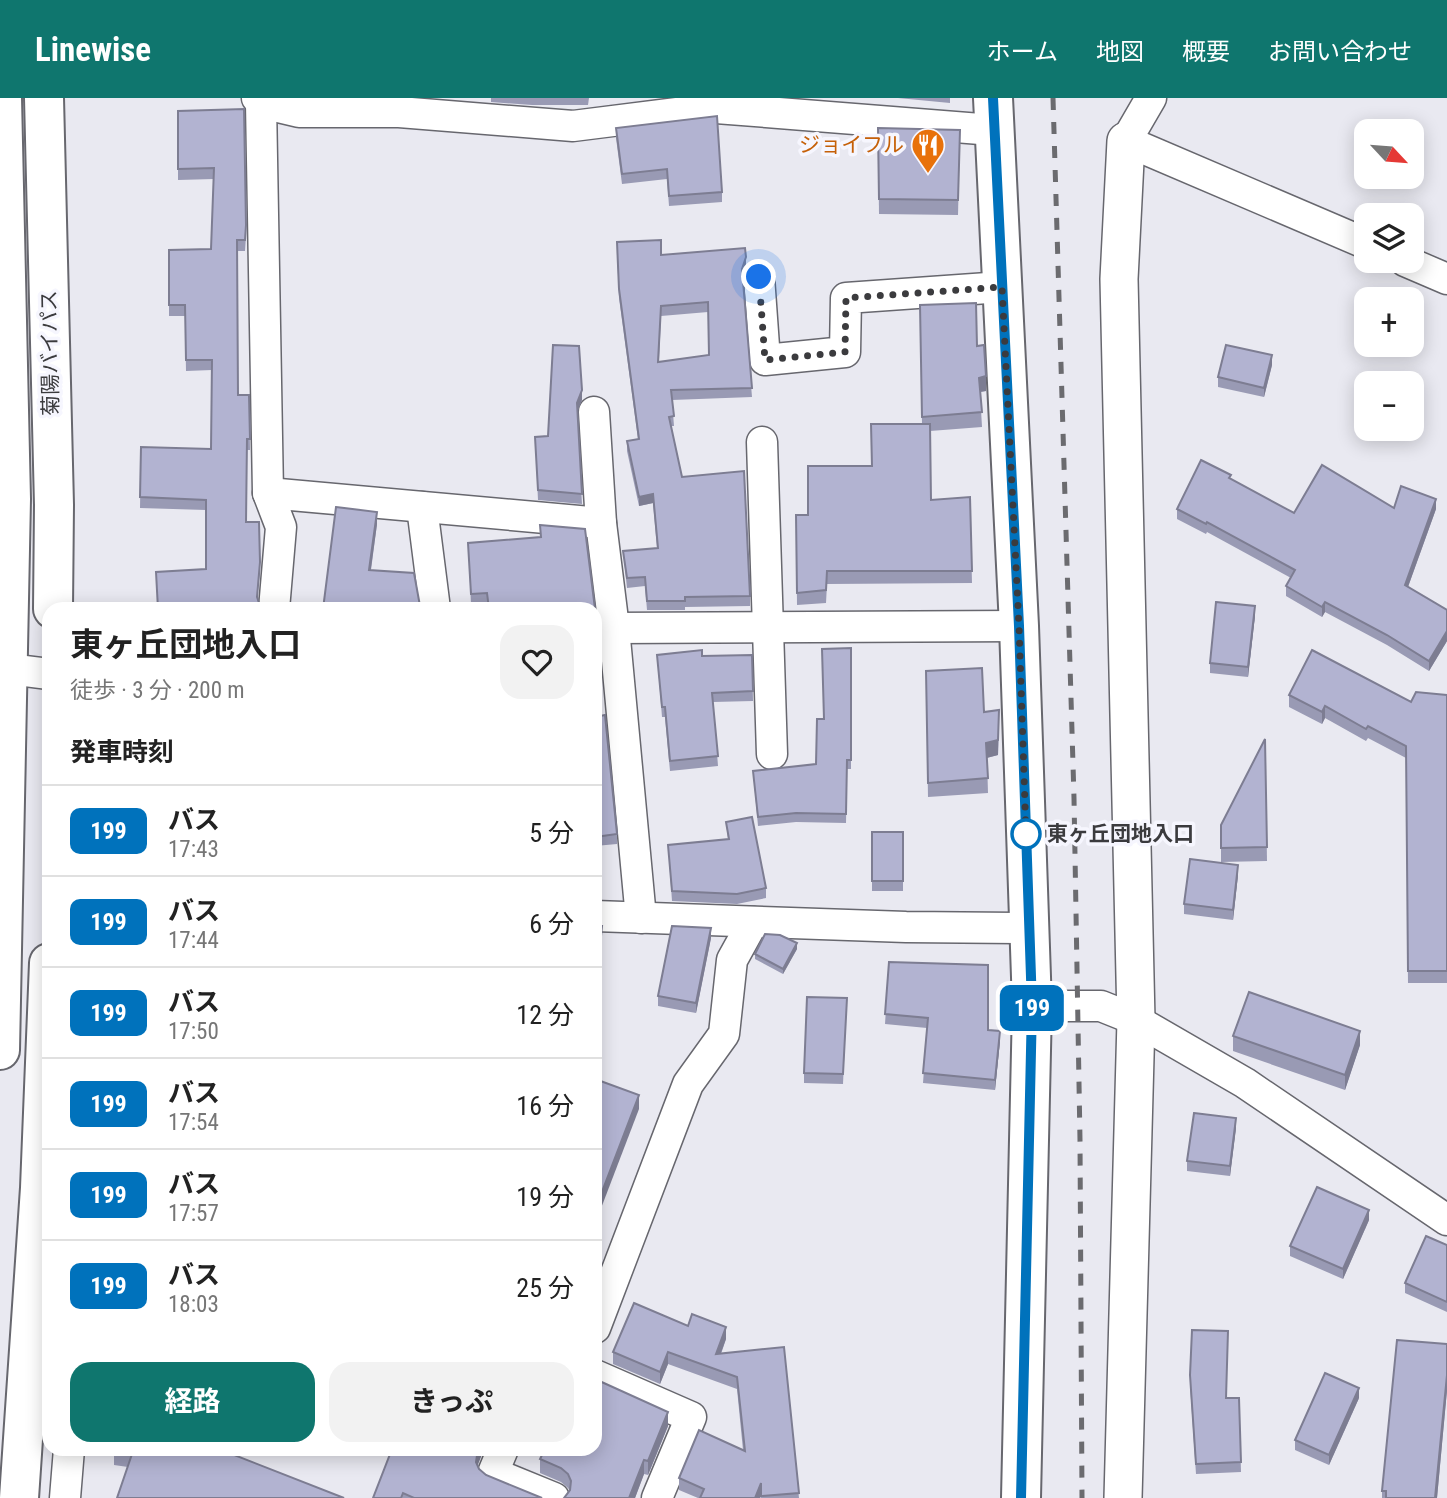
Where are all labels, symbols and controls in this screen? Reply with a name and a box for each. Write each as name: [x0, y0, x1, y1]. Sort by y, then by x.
text: Linewise: [35, 30, 151, 69]
text: ホーム: [987, 38, 1058, 66]
text: 地図: [1096, 38, 1144, 66]
text: 概要: [1182, 38, 1230, 66]
text: お問い合わせ: [1268, 38, 1412, 66]
north arrow: [1354, 119, 1424, 189]
map controls: [1354, 119, 1424, 441]
restaurant icon: ジョイフル: [909, 126, 947, 175]
place label: ジョイフル: [799, 133, 904, 157]
button: layers: [1354, 203, 1424, 273]
your location: [741, 259, 776, 294]
button: +: [1354, 287, 1424, 357]
street label: 菊陽バイパス: [37, 290, 63, 416]
button: −: [1354, 371, 1424, 441]
text: 東ヶ丘団地入口: [70, 625, 301, 664]
button: heart: [500, 625, 574, 699]
text: 徒歩 · 3 分 · 200 m: [70, 677, 245, 704]
text: 発車時刻: [70, 737, 174, 767]
text: バス: [168, 805, 220, 835]
text: 199: [90, 817, 127, 845]
text: 5 分: [529, 818, 574, 848]
marker: 東ヶ丘団地入口: [1011, 819, 1041, 849]
place label: 東ヶ丘団地入口: [1047, 822, 1194, 846]
text: 17:43: [168, 836, 219, 863]
text: バス: [168, 896, 220, 926]
text: 199: [90, 908, 127, 936]
text: 6 分: [529, 909, 574, 939]
text: 17:44: [168, 927, 219, 954]
line badge: 199: [992, 985, 1072, 1031]
text: バス: [168, 987, 220, 1017]
text: 199: [1014, 994, 1050, 1022]
text: 199: [90, 999, 127, 1027]
text: 12 分: [516, 1000, 574, 1030]
text: 17:50: [168, 1018, 219, 1045]
text: バス: [168, 1078, 220, 1108]
text: 199: [90, 1090, 127, 1118]
text: 16 分: [516, 1091, 574, 1121]
text: 17:54: [168, 1109, 219, 1136]
text: バス: [168, 1169, 220, 1199]
text: 199: [90, 1181, 127, 1209]
text: 19 分: [516, 1182, 574, 1212]
text: 17:57: [168, 1200, 219, 1227]
text: バス: [168, 1260, 220, 1290]
text: 199: [90, 1272, 127, 1300]
text: 25 分: [516, 1273, 574, 1303]
text: 18:03: [168, 1291, 219, 1318]
button: 経路: [70, 1362, 315, 1442]
button: きっぷ: [329, 1362, 574, 1442]

